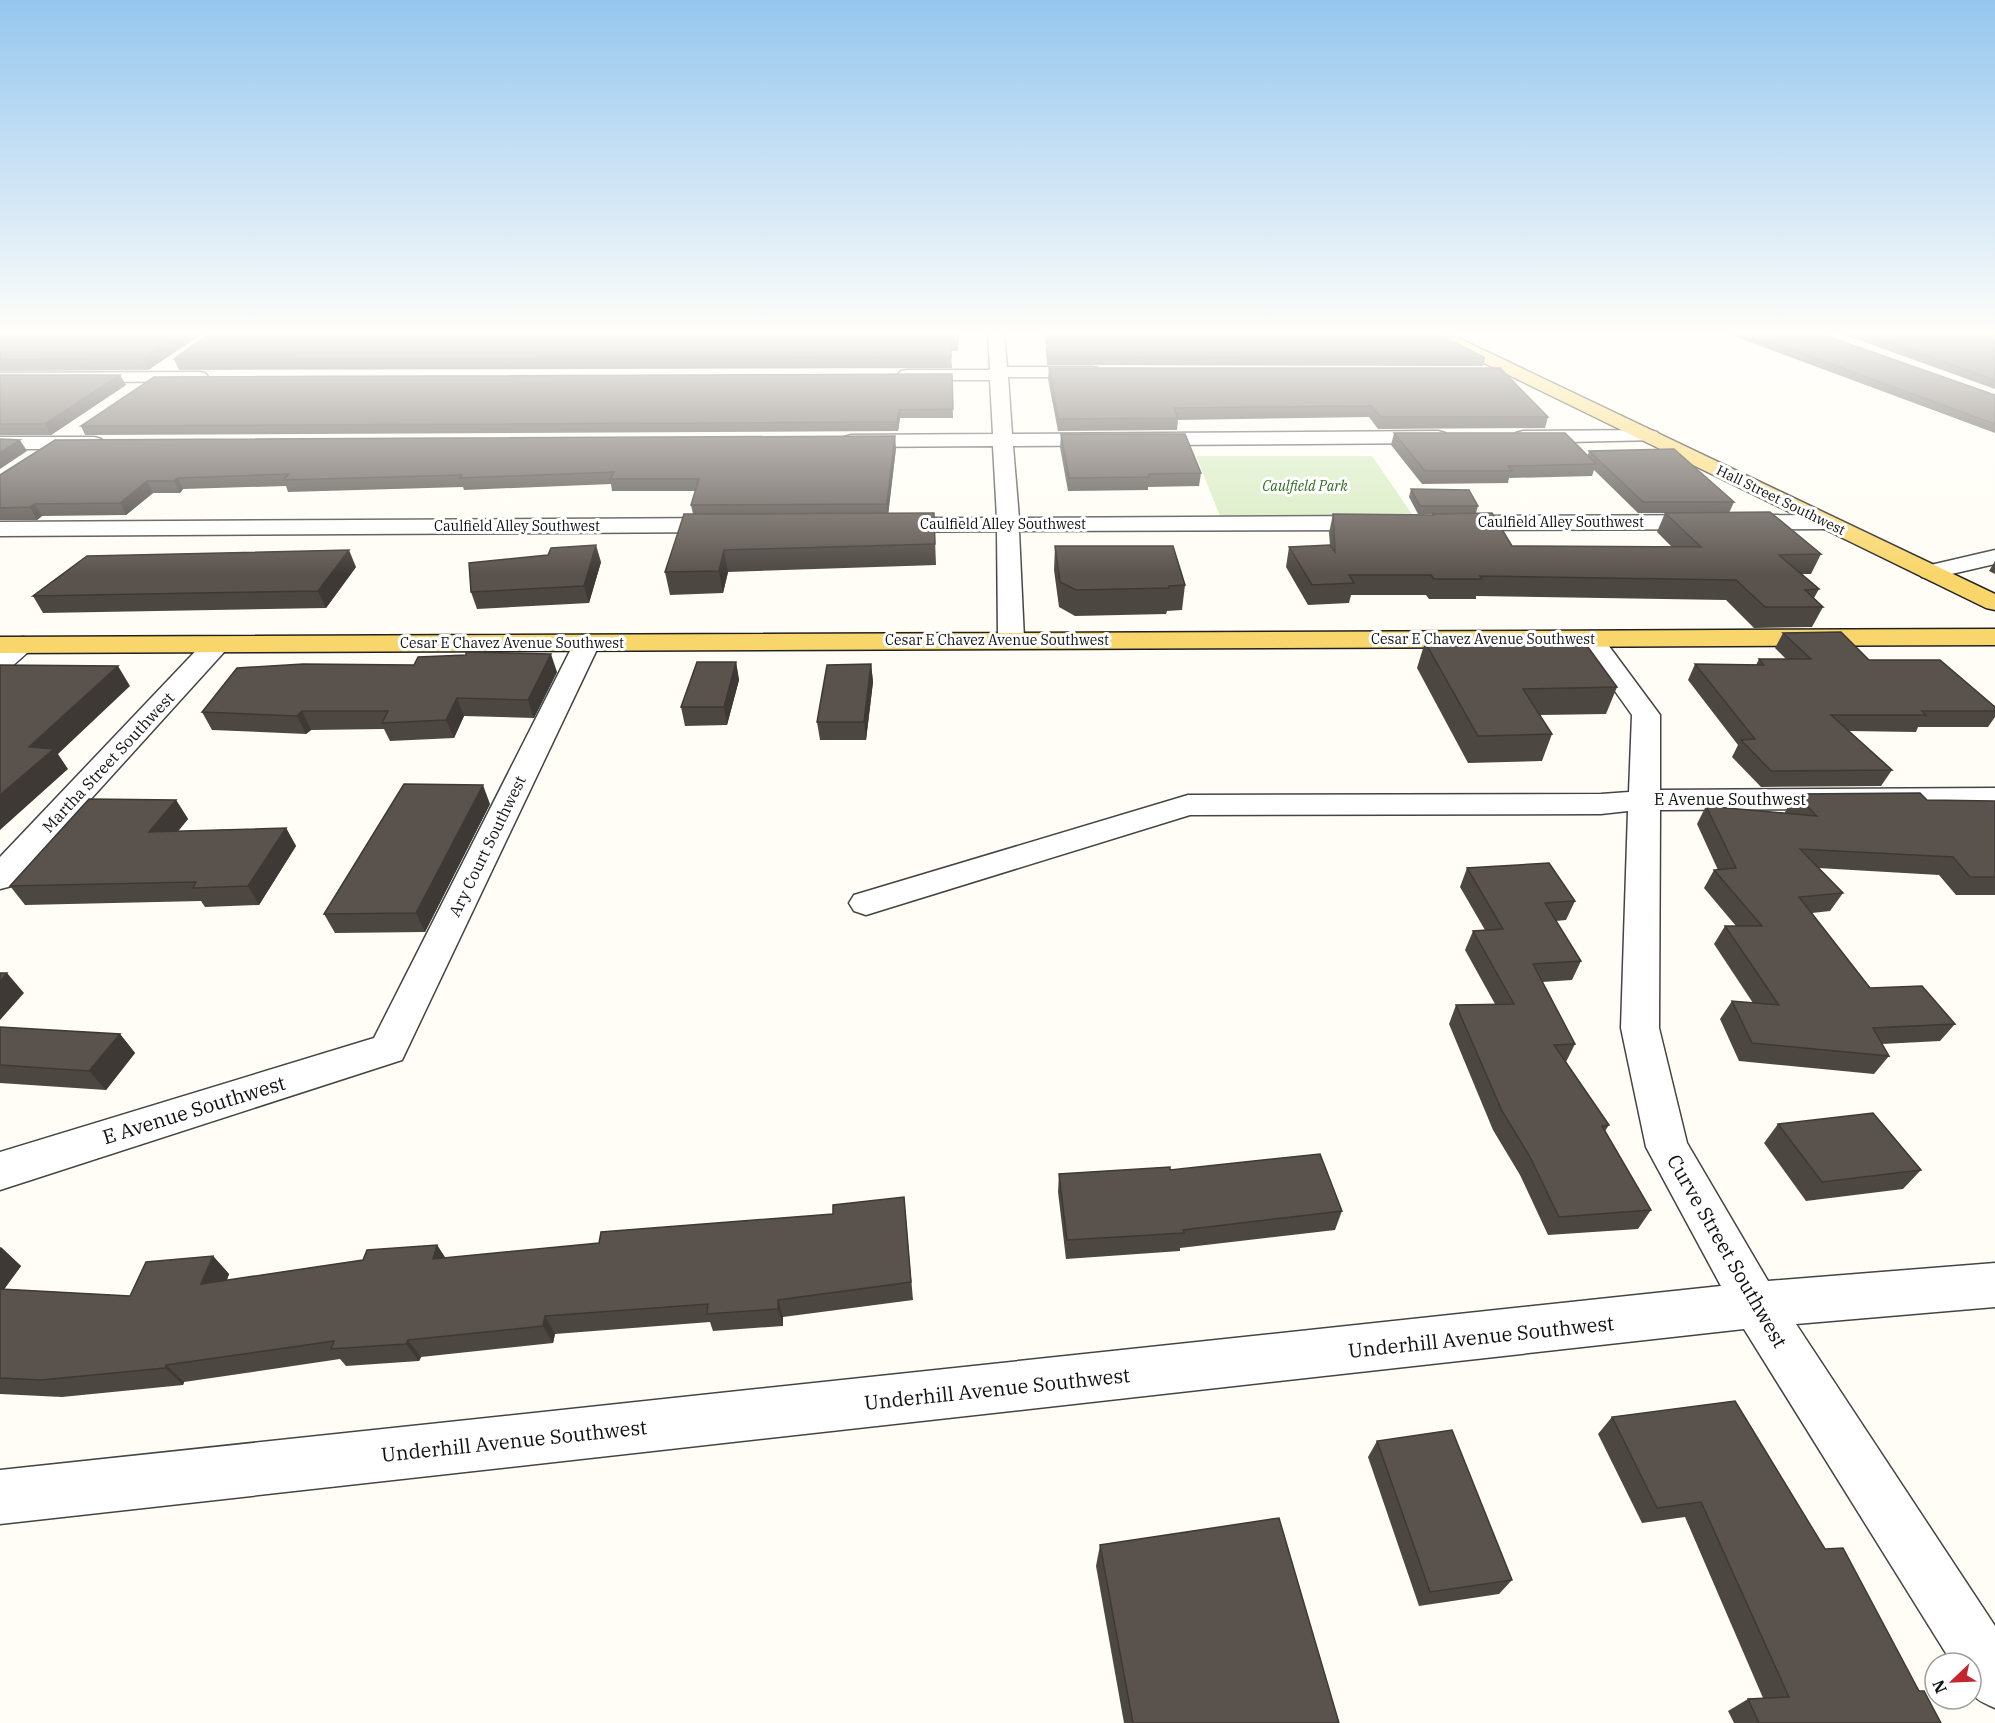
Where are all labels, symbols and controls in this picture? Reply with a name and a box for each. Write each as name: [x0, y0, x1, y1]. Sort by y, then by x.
street label: Hall Street Southwest: [1714, 461, 1848, 539]
park label: Caulfield Park: [1262, 477, 1348, 495]
street label: Caulfield Alley Southwest: [1478, 513, 1644, 531]
street label: Caulfield Alley Southwest: [920, 515, 1086, 533]
street label: Caulfield Alley Southwest: [434, 517, 600, 535]
street label: Cesar E Chavez Avenue Southwest: [1371, 630, 1595, 648]
street label: Cesar E Chavez Avenue Southwest: [885, 631, 1109, 649]
street label: Cesar E Chavez Avenue Southwest: [400, 634, 624, 652]
street label: Martha Street Southwest: [38, 687, 179, 836]
street label: Ary Court Southwest: [444, 772, 530, 920]
street label: E Avenue Southwest: [1654, 789, 1806, 809]
street label: E Avenue Southwest: [99, 1069, 289, 1150]
street label: Curve Street Southwest: [1661, 1149, 1794, 1352]
street label: Underhill Avenue Southwest: [1347, 1309, 1615, 1364]
street label: Underhill Avenue Southwest: [863, 1361, 1131, 1416]
street label: Underhill Avenue Southwest: [380, 1413, 648, 1468]
north arrow: [1923, 1651, 1983, 1711]
text: N: [1928, 1677, 1951, 1697]

